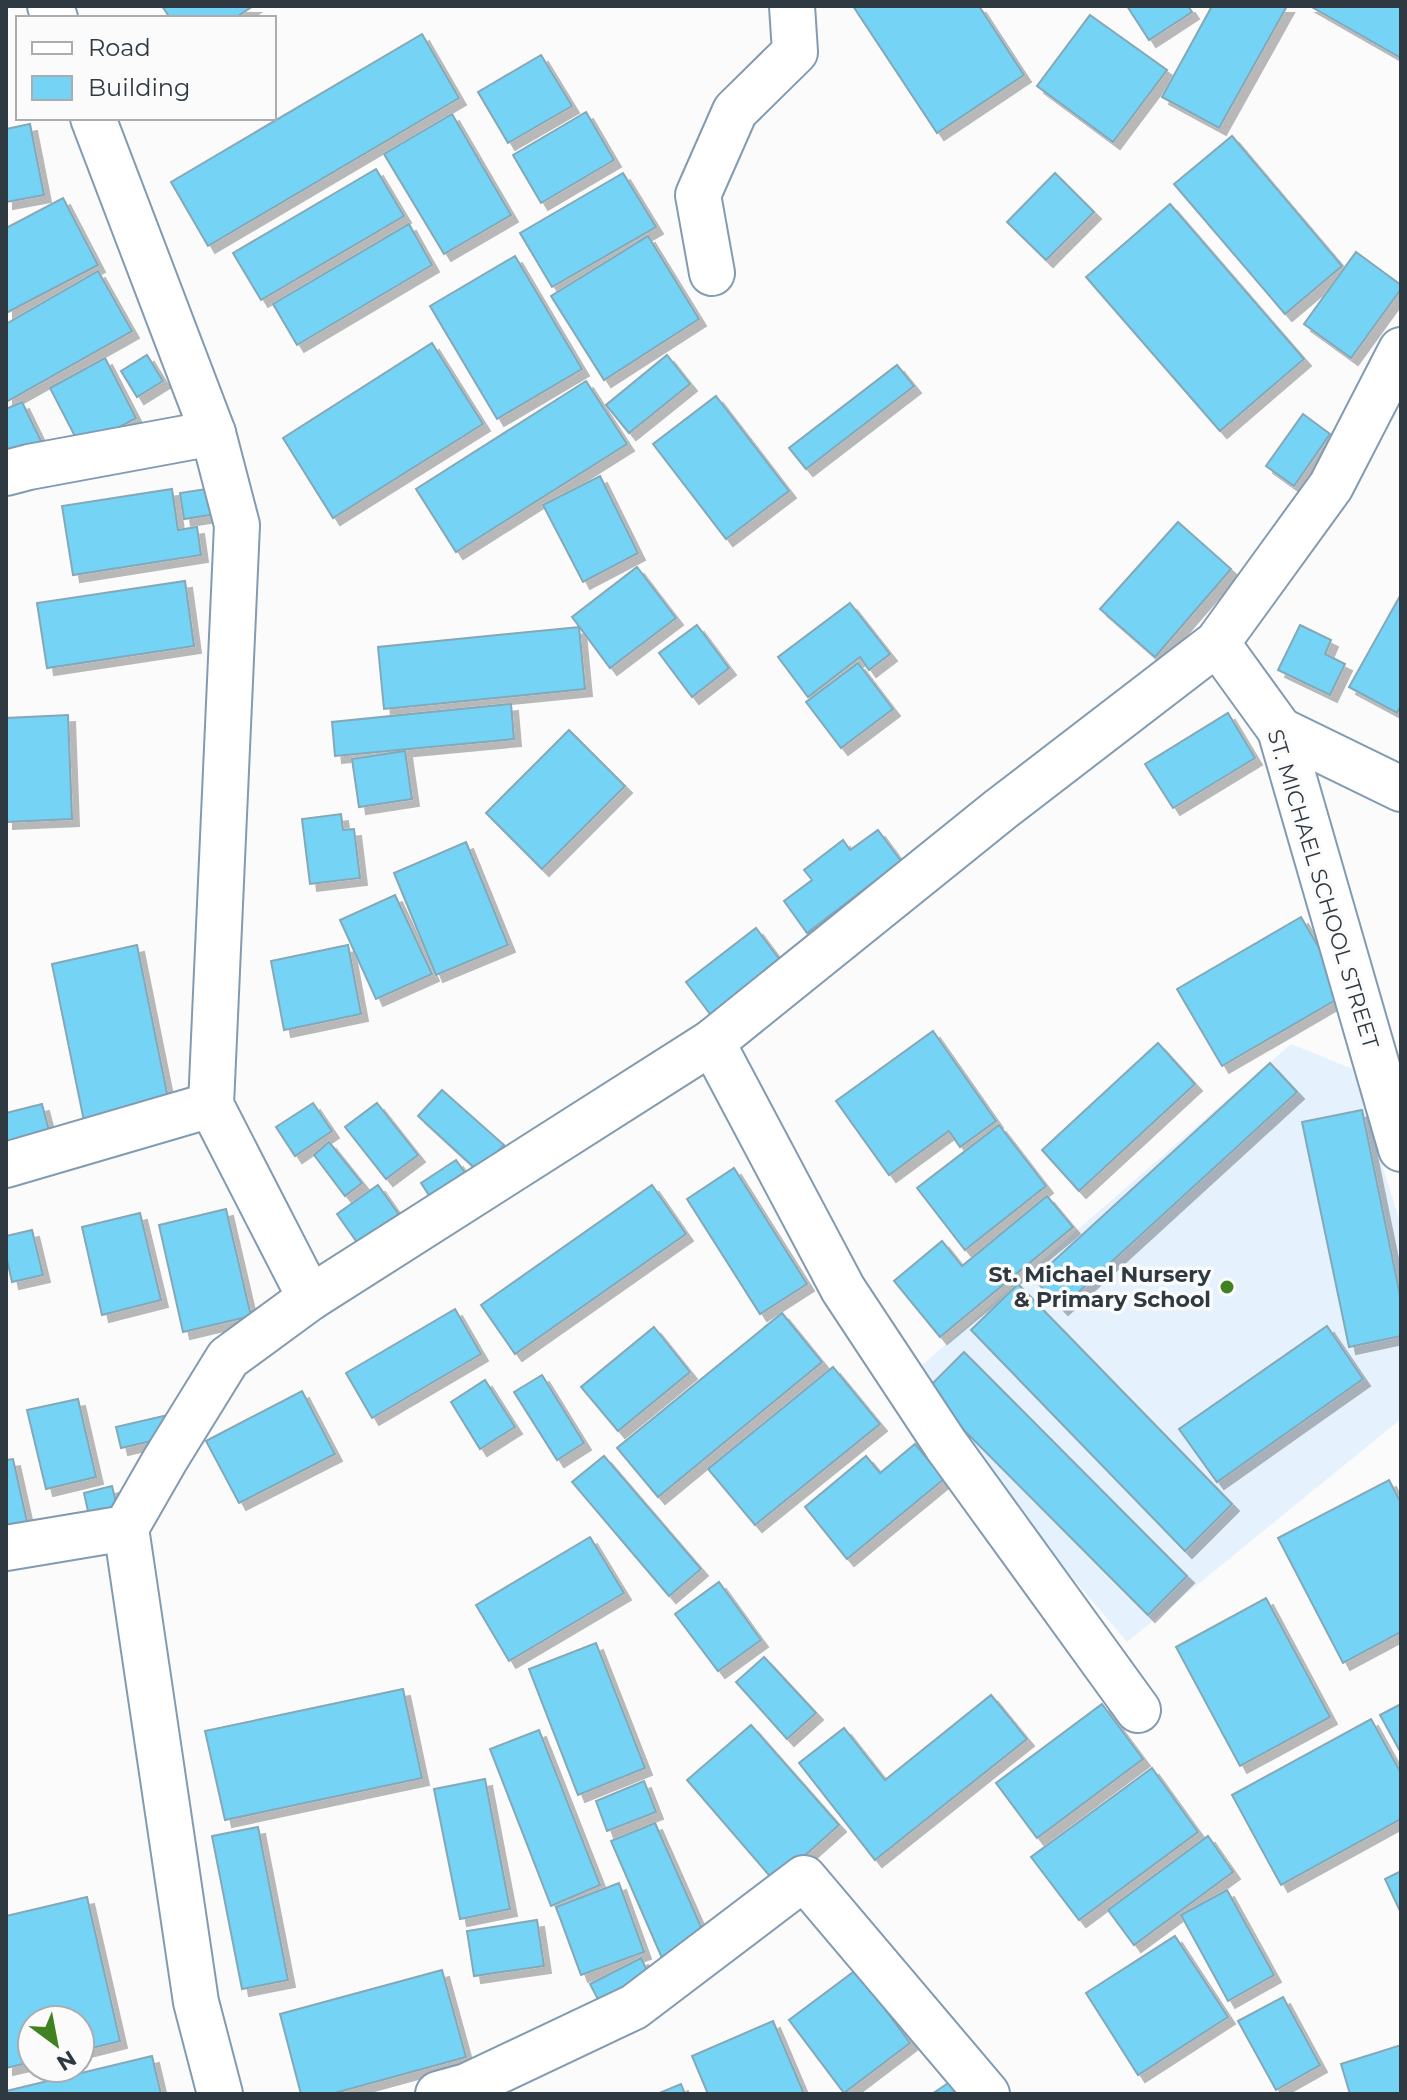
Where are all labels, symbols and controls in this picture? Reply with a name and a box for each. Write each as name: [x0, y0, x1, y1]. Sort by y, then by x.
legend: [16, 16, 276, 120]
text: Road: [88, 33, 151, 62]
text: Building: [88, 73, 191, 102]
street label: ST. MICHAEL SCHOOL STREET: [1261, 726, 1385, 1052]
place label: St. Michael Nursery & Primary School: [988, 1261, 1212, 1313]
marker: St. Michael Nursery & Primary School: [1218, 1278, 1236, 1296]
north arrow: [16, 2004, 96, 2084]
text: N: [52, 2044, 81, 2077]

